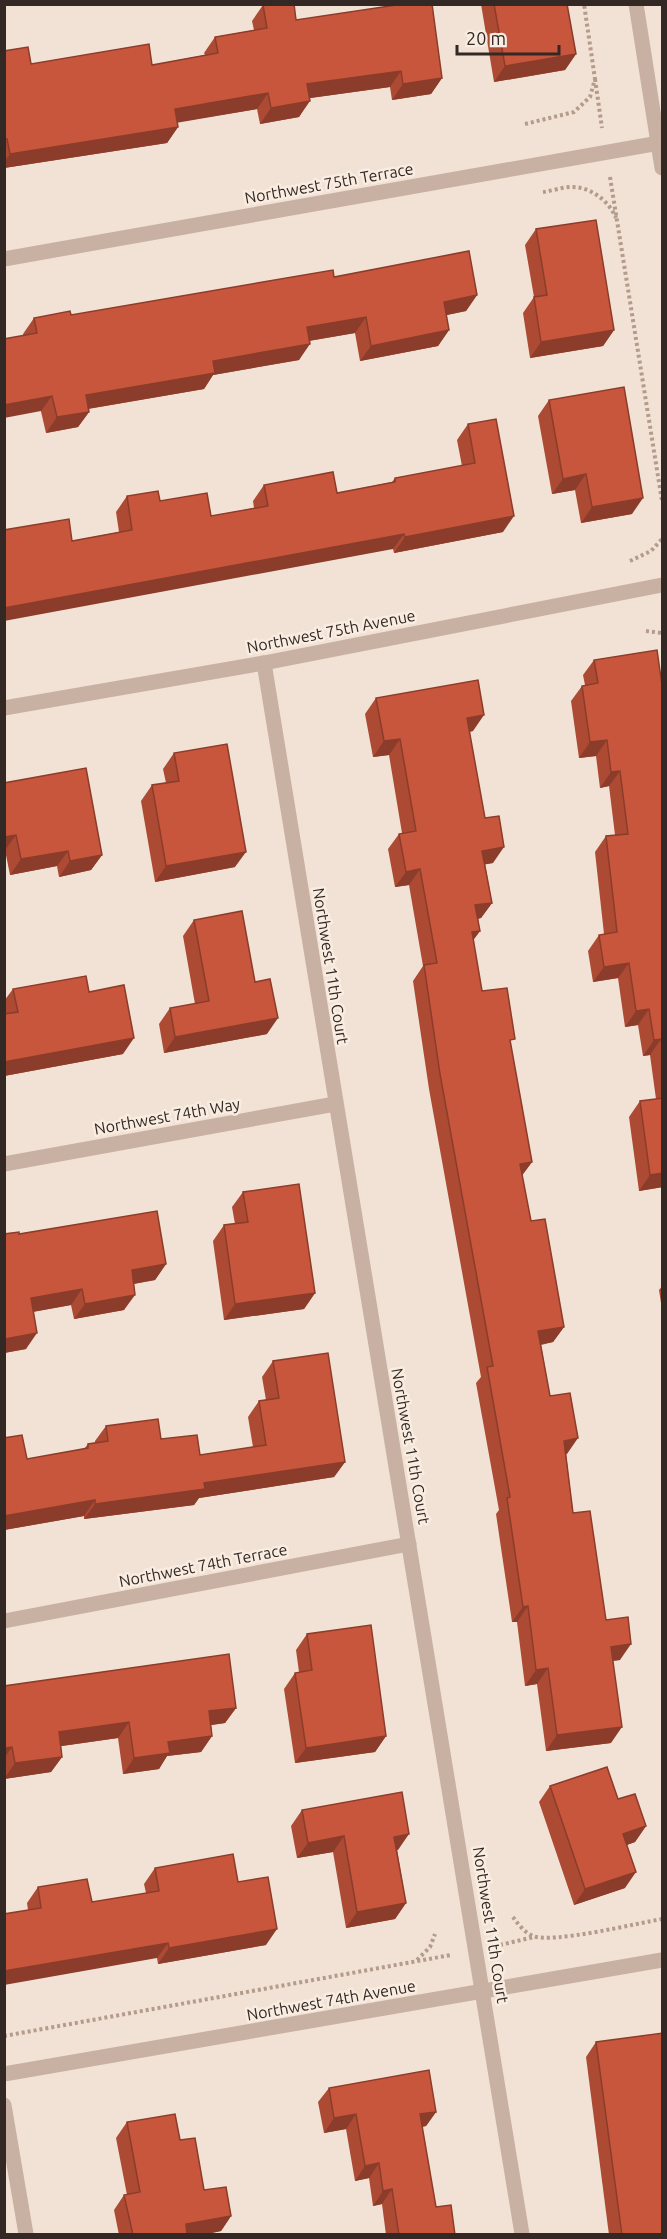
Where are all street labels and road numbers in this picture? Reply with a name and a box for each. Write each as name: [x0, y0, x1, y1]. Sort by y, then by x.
street label: Northwest 75th Terrace: [243, 159, 415, 207]
street label: Northwest 75th Avenue: [245, 606, 417, 656]
street label: Northwest 11th Court: [310, 886, 352, 1046]
street label: Northwest 74th Way: [93, 1094, 242, 1138]
street label: Northwest 11th Court: [388, 1367, 434, 1526]
street label: Northwest 74th Terrace: [117, 1540, 289, 1590]
street label: Northwest 11th Court: [470, 1845, 512, 2005]
street label: Northwest 74th Avenue: [245, 1976, 417, 2024]

